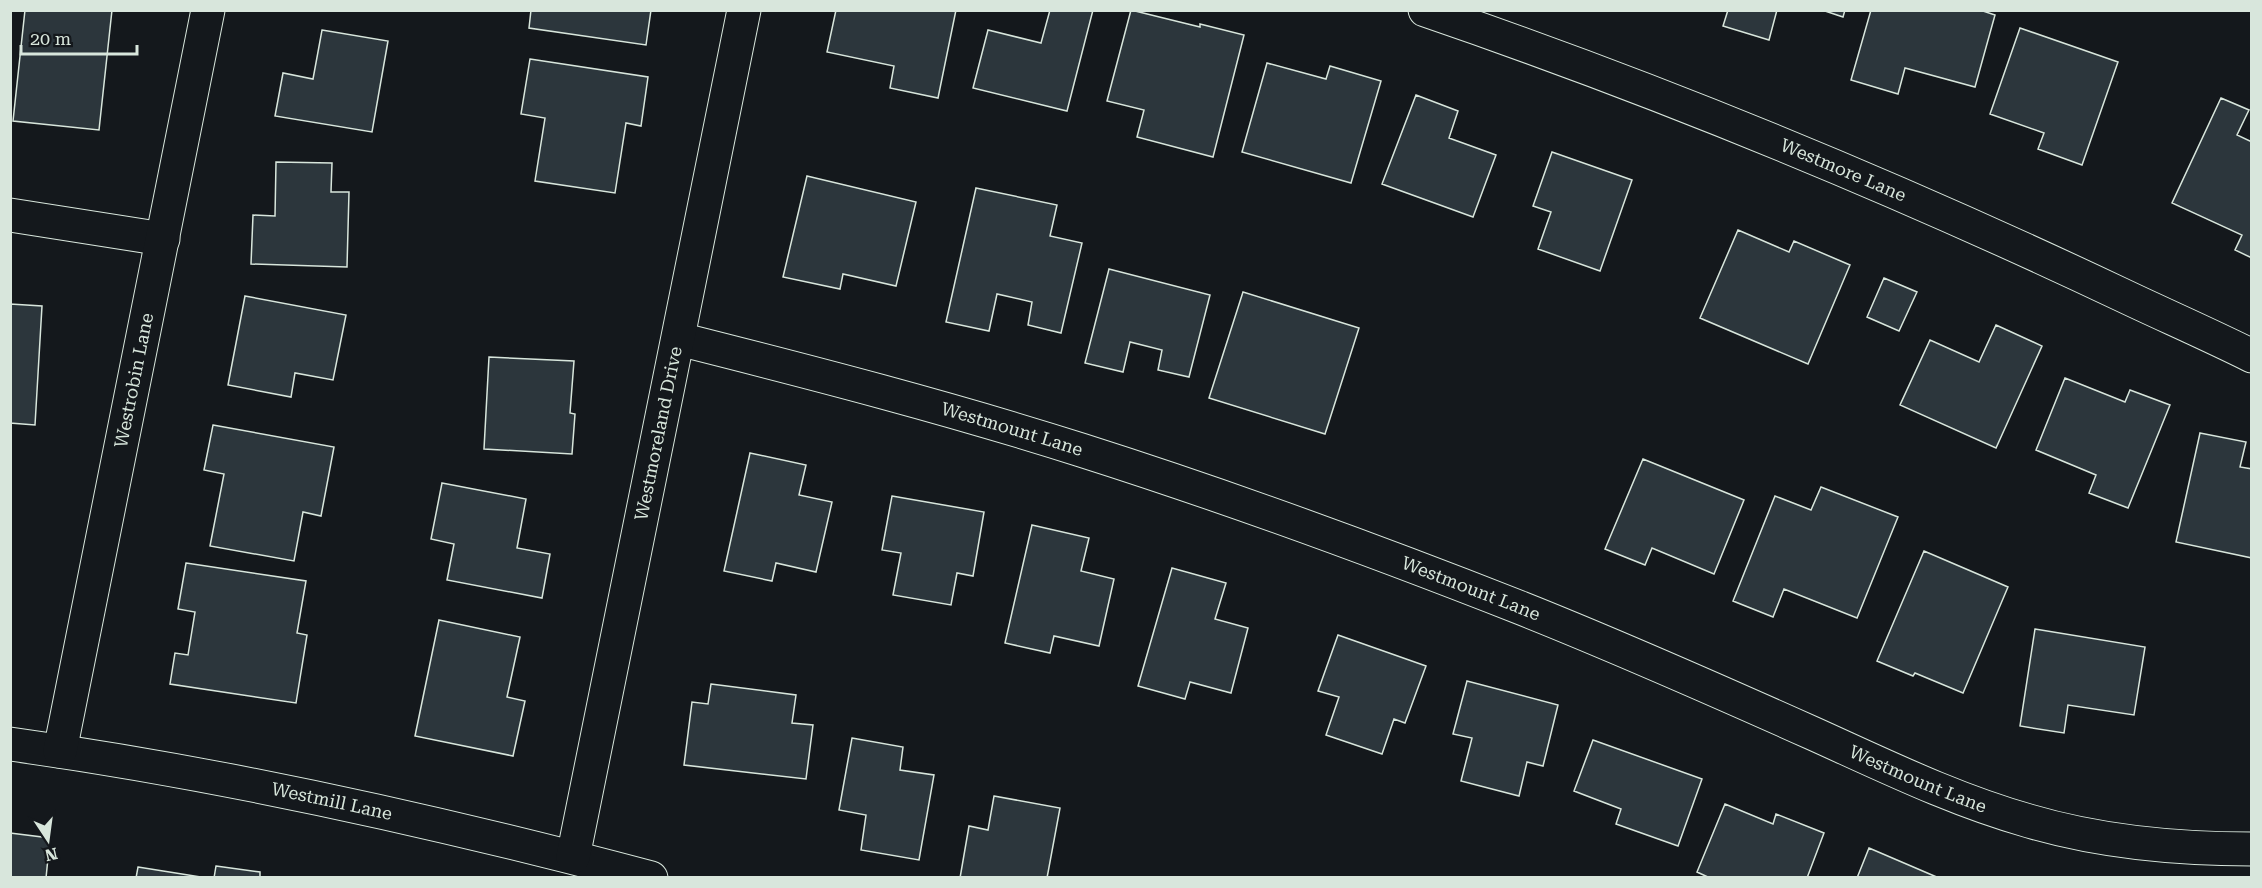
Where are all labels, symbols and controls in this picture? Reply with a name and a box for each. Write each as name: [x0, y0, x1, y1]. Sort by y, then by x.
scale bar: [21, 18, 136, 56]
text: 20 m: [30, 28, 71, 49]
street label: Westmore Lane: [1777, 134, 1910, 206]
street label: Westrobin Lane: [110, 311, 157, 450]
street label: Westmoreland Drive: [630, 344, 686, 522]
street label: Westmount Lane: [939, 398, 1086, 460]
street label: Westmount Lane: [1399, 552, 1544, 625]
street label: Westmount Lane: [1846, 740, 1990, 817]
street label: Westmill Lane: [270, 778, 395, 824]
north arrow: [18, 810, 78, 870]
text: N: [43, 843, 59, 865]

